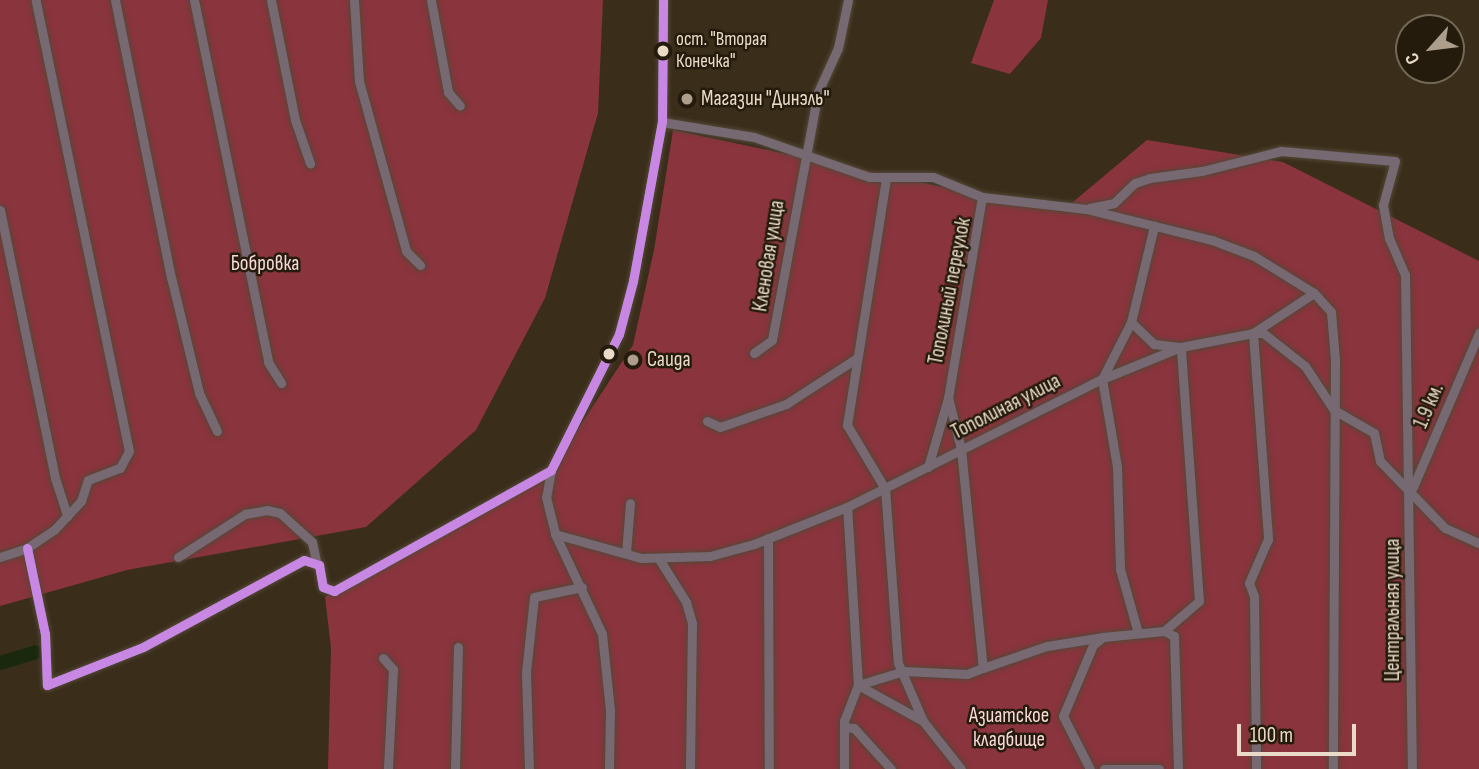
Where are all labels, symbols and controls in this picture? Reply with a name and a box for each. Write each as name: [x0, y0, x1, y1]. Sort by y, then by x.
north arrow: [1395, 14, 1465, 84]
place label: ост. "Вторая Конечка": [676, 29, 767, 73]
marker: ост. "Вторая Конечка": [656, 44, 670, 58]
text: С: [1400, 48, 1425, 68]
place label: Магазин "Динэль": [701, 86, 830, 112]
marker: Магазин "Динэль": [679, 91, 695, 107]
street label: Кленовая улица: [748, 199, 790, 313]
street label: Тополиный переулок: [923, 215, 977, 367]
park label: Бобровка: [231, 251, 299, 277]
unlabelled marker: [602, 347, 616, 361]
place label: Саида: [647, 347, 690, 373]
marker: Саида: [625, 352, 641, 368]
street label: Тополиная улица: [947, 369, 1065, 445]
street label: 1.9 км.: [1408, 380, 1450, 432]
street label: Центральная улица: [1380, 539, 1406, 681]
park label: Азиатское кладбище: [969, 703, 1049, 753]
scale bar: [1241, 710, 1360, 754]
text: 100 m: [1250, 723, 1293, 748]

